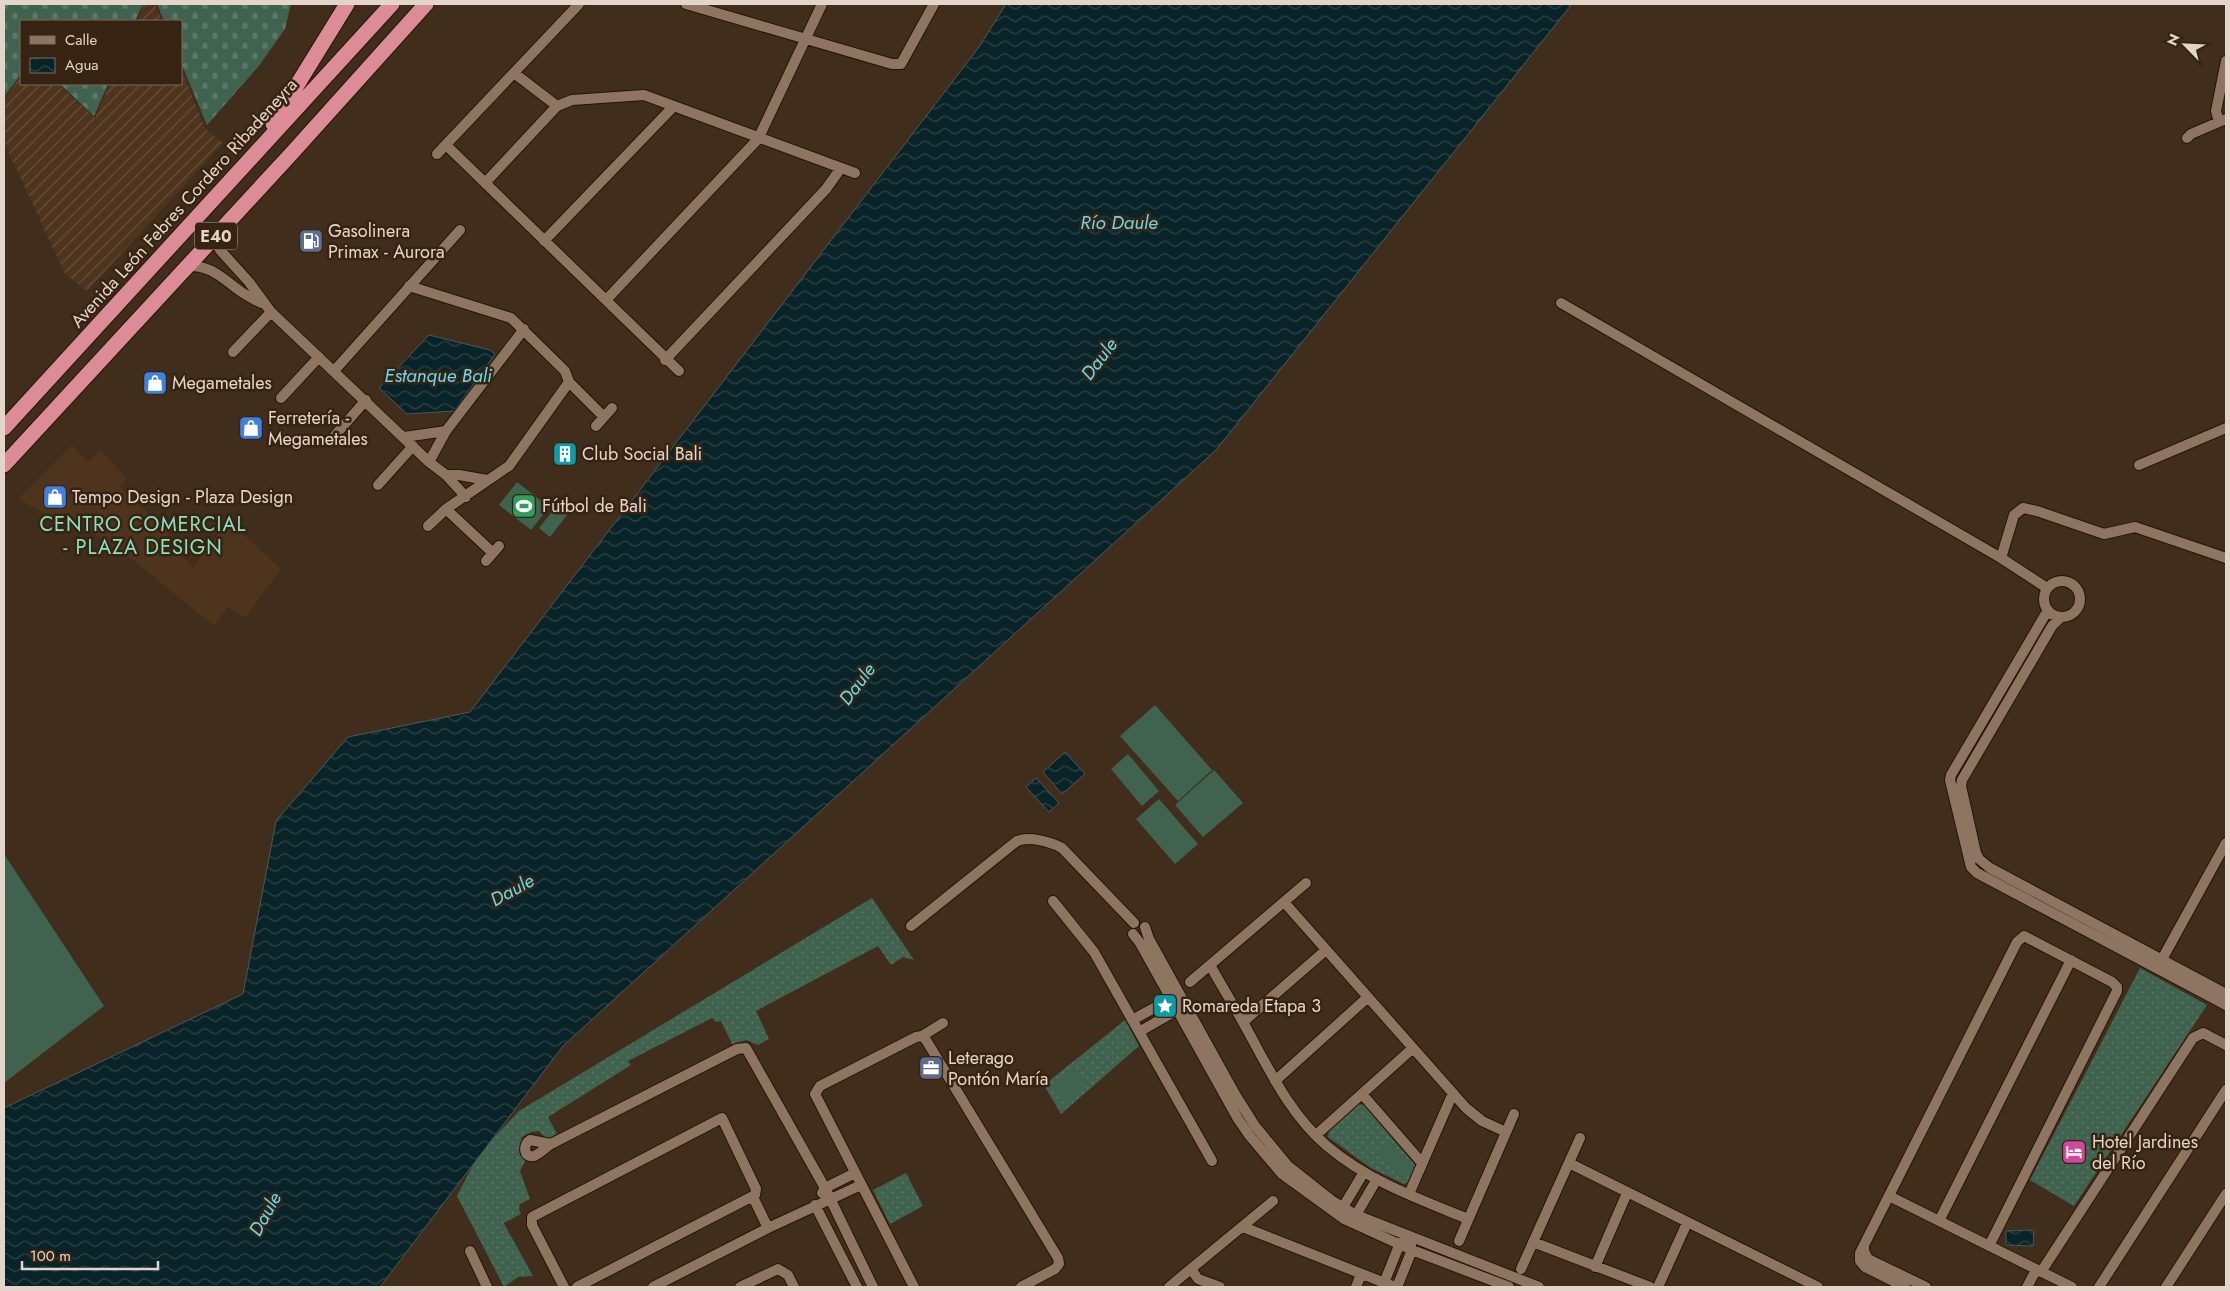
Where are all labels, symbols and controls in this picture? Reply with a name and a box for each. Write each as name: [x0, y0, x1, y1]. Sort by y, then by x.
legend: [20, 20, 182, 85]
north arrow: [2160, 20, 2210, 70]
text: Calle: [65, 29, 97, 51]
text: N: [2162, 31, 2185, 49]
text: Agua: [65, 54, 99, 76]
street label: Avenida León Febres Cordero Ribadeneyra: [65, 73, 303, 333]
water label: Río Daule: [1080, 209, 1158, 236]
place label: Gasolinera Primax - Aurora: [328, 218, 445, 265]
road number: E40: [195, 222, 237, 250]
fuel station icon: Gasolinera Primax - Aurora: [298, 228, 324, 254]
water label: Daule: [1074, 332, 1124, 386]
water label: Estanque Bali: [384, 362, 493, 389]
shop icon: Megametales: [142, 370, 168, 396]
place label: Megametales: [172, 370, 272, 396]
place label: Ferretería - Megametales: [268, 405, 368, 452]
shop icon: Ferretería - Megametales: [238, 415, 264, 441]
building icon: Club Social Bali: [552, 441, 578, 467]
place label: Club Social Bali: [582, 441, 702, 467]
shop icon: Tempo Design - Plaza Design: [42, 484, 68, 510]
place label: Tempo Design - Plaza Design: [72, 484, 293, 510]
sports icon: Fútbol de Bali: [511, 493, 537, 519]
place label: Fútbol de Bali: [542, 493, 647, 519]
district label: CENTRO COMERCIAL - PLAZA DESIGN: [39, 510, 247, 562]
water label: Daule: [832, 657, 882, 711]
water label: Daule: [485, 867, 539, 913]
place icon: Romareda Etapa 3: [1152, 993, 1178, 1019]
place label: Romareda Etapa 3: [1182, 993, 1321, 1019]
place label: Leterago Pontón María: [948, 1045, 1048, 1092]
office icon: Leterago Pontón María: [918, 1055, 944, 1081]
place label: Hotel Jardines del Río: [2092, 1129, 2198, 1176]
hotel icon: Hotel Jardines del Río: [2061, 1139, 2087, 1165]
water label: Daule: [242, 1187, 288, 1241]
scale bar: [22, 1238, 159, 1270]
text: 100 m: [30, 1245, 71, 1267]

